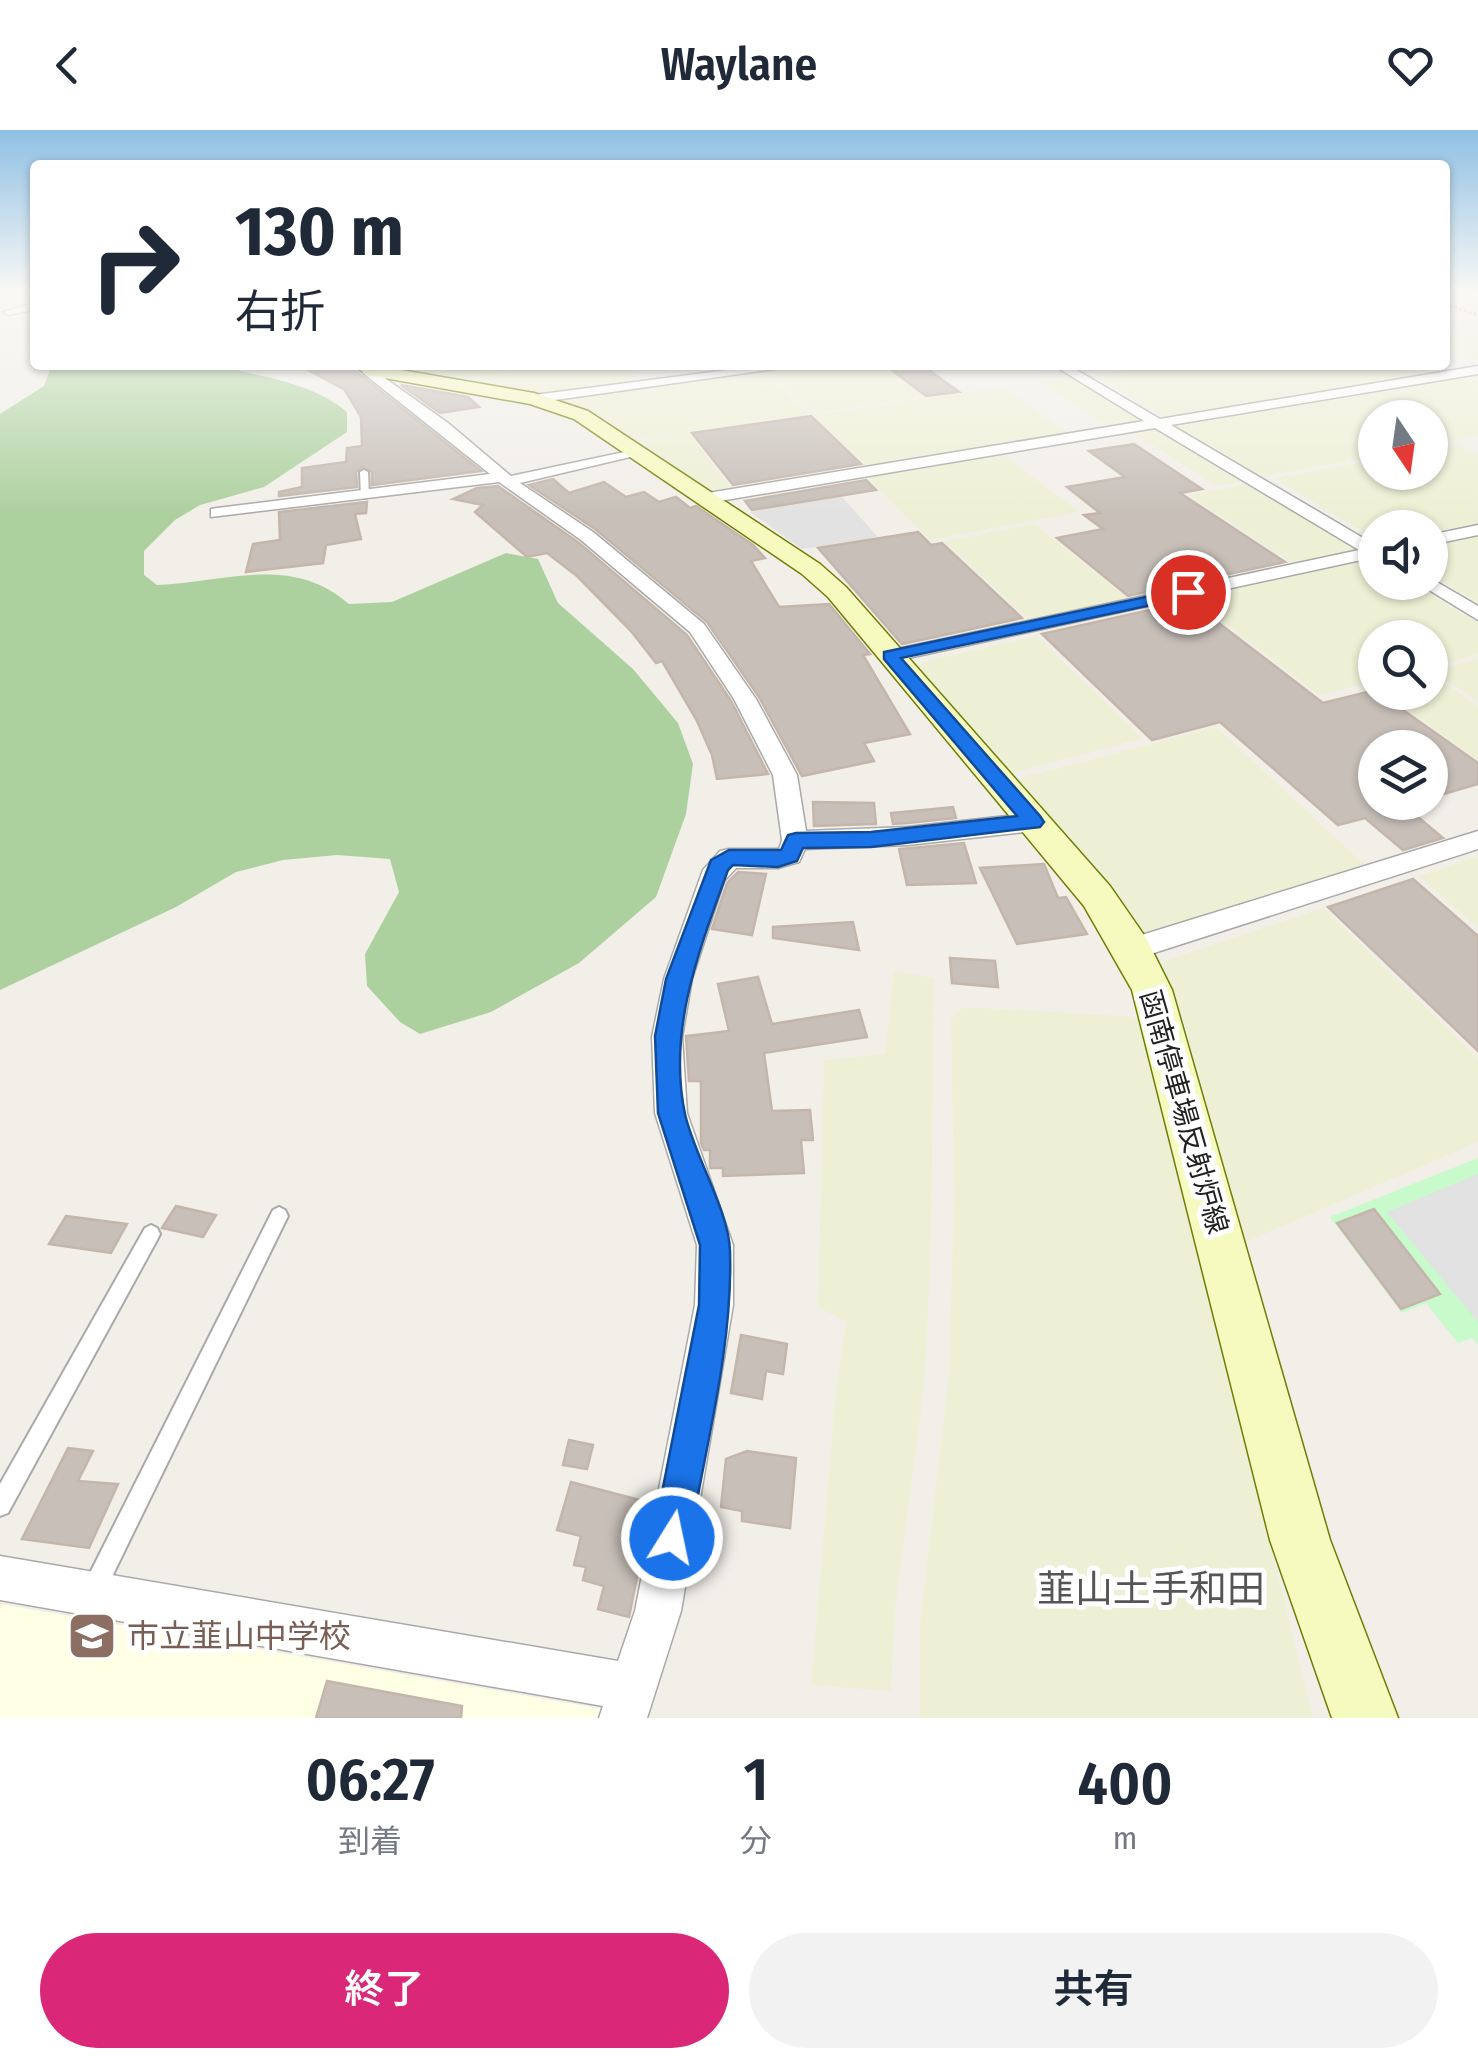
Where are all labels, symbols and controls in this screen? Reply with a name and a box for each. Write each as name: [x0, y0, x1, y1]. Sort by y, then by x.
icon: back: [40, 38, 95, 93]
text: Waylane: [661, 38, 817, 92]
icon: heart: [1383, 38, 1438, 93]
text: 130 m: [235, 190, 404, 274]
icon: right: [70, 200, 200, 330]
text: 右折: [235, 285, 325, 339]
north arrow: [1358, 400, 1448, 490]
map controls: [1358, 400, 1448, 820]
button: sound: [1358, 510, 1448, 600]
pin: [1146, 550, 1231, 635]
icon: arrive: [1161, 565, 1216, 620]
button: search: [1358, 620, 1448, 710]
button: layers: [1358, 730, 1448, 820]
street label: 函南停車場反射炉線: [1133, 986, 1235, 1238]
position arrow: [620, 1486, 724, 1590]
district label: 韮山土手和田: [1037, 1566, 1265, 1612]
school or university icon: 市立韮山中学校: [66, 1610, 118, 1662]
place label: 市立韮山中学校: [127, 1617, 351, 1655]
text: 06:27: [305, 1744, 435, 1816]
text: 1: [744, 1744, 769, 1816]
text: 400: [1078, 1748, 1173, 1820]
text: m: [1113, 1819, 1137, 1857]
text: 到着: [338, 1822, 402, 1860]
text: 分: [740, 1822, 772, 1860]
button: 終了: [40, 1933, 729, 2048]
button: 共有: [749, 1933, 1438, 2048]

